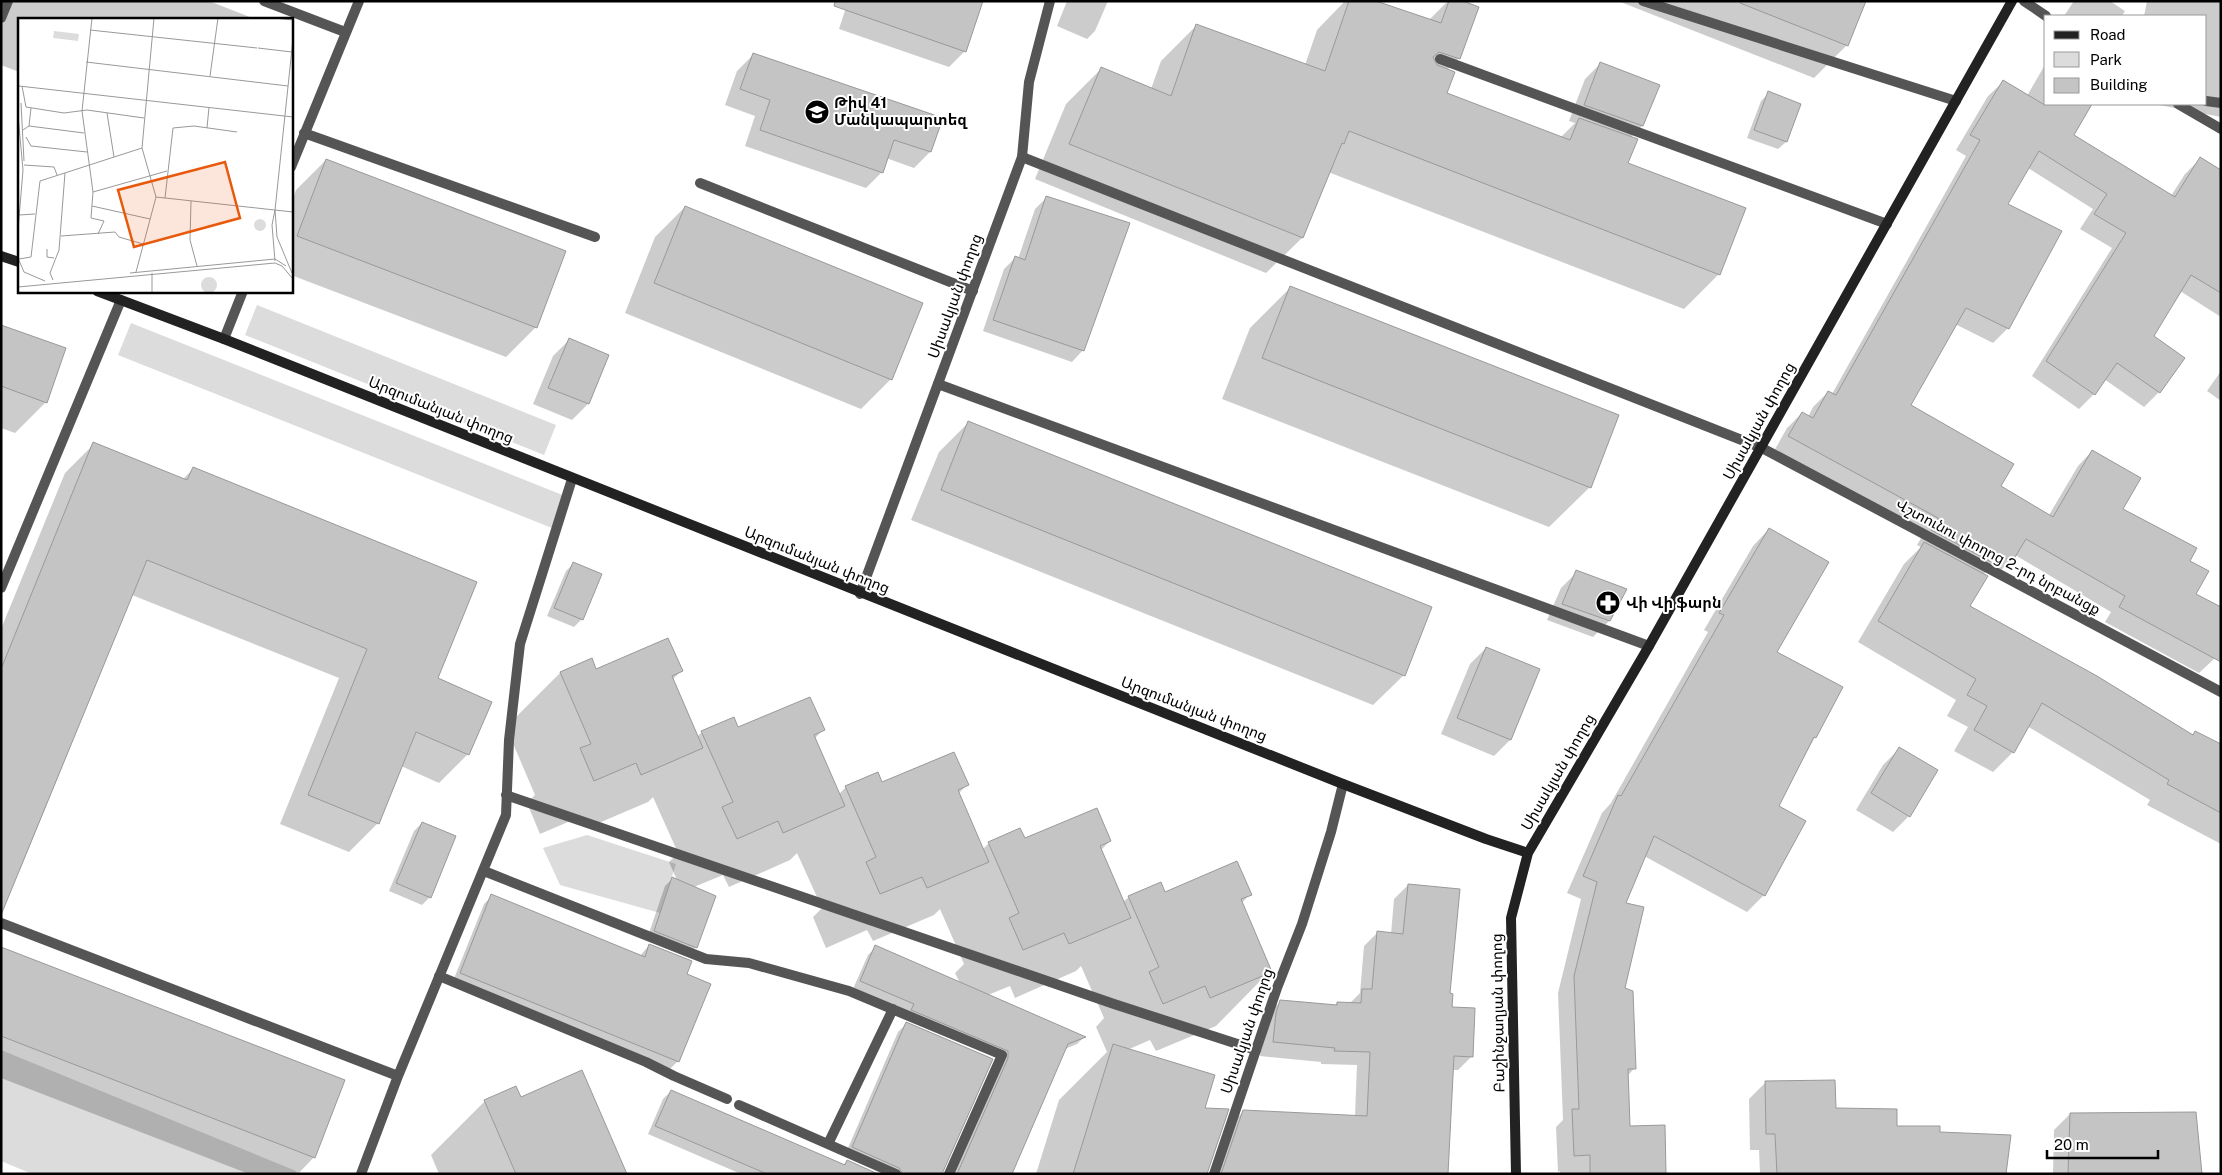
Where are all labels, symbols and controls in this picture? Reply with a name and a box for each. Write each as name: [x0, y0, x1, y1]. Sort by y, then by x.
legend: [2044, 15, 2207, 105]
inset map: [18, 18, 292, 292]
text: Road: [2090, 26, 2126, 43]
text: Park: [2090, 51, 2122, 68]
text: Building: [2090, 76, 2148, 93]
place label: Թիվ 41 Մանկապարտեզ: [834, 94, 968, 129]
school or university icon: Թիվ 41 Մանկապարտեզ: [804, 99, 830, 125]
street label: Սիսակյան փողոց: [924, 231, 986, 361]
street label: Սիսակյան փողոց: [1719, 359, 1799, 483]
street label: Արզումանյան փողոց: [366, 373, 516, 447]
street label: Վշտունու փողոց 2-րդ նրբանցք: [1893, 495, 2103, 619]
street label: Արզումանյան փողոց: [742, 523, 892, 597]
pharmacy icon: Վի Վի ֆարն: [1595, 590, 1621, 616]
place label: Վի Վի ֆարն: [1626, 594, 1721, 612]
street label: Արզումանյան փողոց: [1118, 673, 1270, 745]
street label: Սիսակյան փողոց: [1517, 711, 1599, 833]
street label: Բաշինջաղյան փողոց: [1488, 933, 1508, 1093]
street label: Սիսակյան փողոց: [1217, 966, 1277, 1096]
scale bar: [2047, 1128, 2158, 1160]
text: 20 m: [2054, 1136, 2089, 1153]

